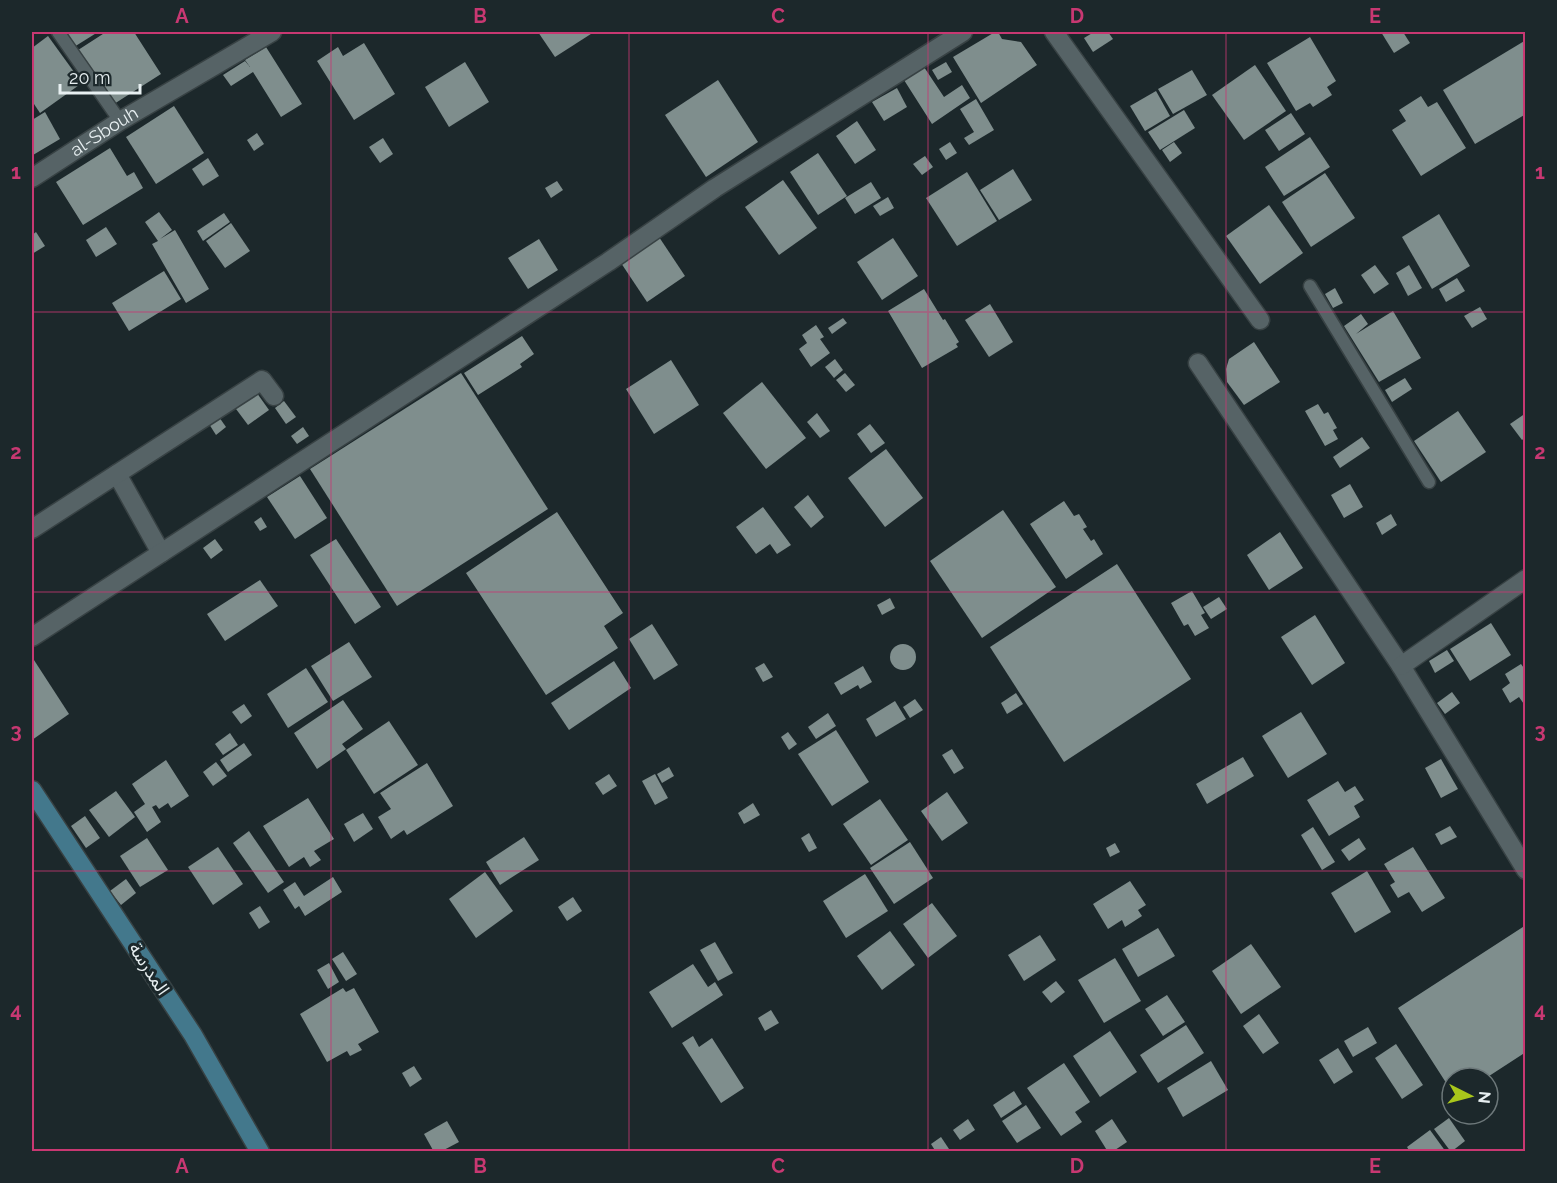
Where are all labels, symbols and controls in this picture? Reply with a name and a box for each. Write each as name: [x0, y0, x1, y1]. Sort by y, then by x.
text: A: [175, 4, 189, 28]
text: B: [473, 4, 487, 28]
text: C: [771, 4, 785, 28]
text: D: [1070, 4, 1084, 28]
text: E: [1369, 4, 1381, 28]
scale bar: [60, 57, 140, 95]
text: 20 m: [69, 67, 111, 88]
street label: al-Sbouh: [66, 102, 142, 160]
text: 1: [11, 160, 21, 184]
text: 1: [1535, 160, 1545, 184]
text: 2: [10, 440, 22, 464]
text: 2: [1534, 440, 1546, 464]
text: 3: [10, 719, 22, 743]
text: 3: [1534, 719, 1546, 743]
street label: المدرسة: [124, 939, 174, 999]
text: 4: [10, 998, 22, 1022]
text: 4: [1534, 998, 1546, 1022]
north arrow: [1440, 1066, 1500, 1126]
text: N: [1474, 1090, 1495, 1105]
text: A: [175, 1154, 189, 1178]
text: B: [473, 1154, 487, 1178]
text: C: [771, 1154, 785, 1178]
text: D: [1070, 1154, 1084, 1178]
text: E: [1369, 1154, 1381, 1178]

